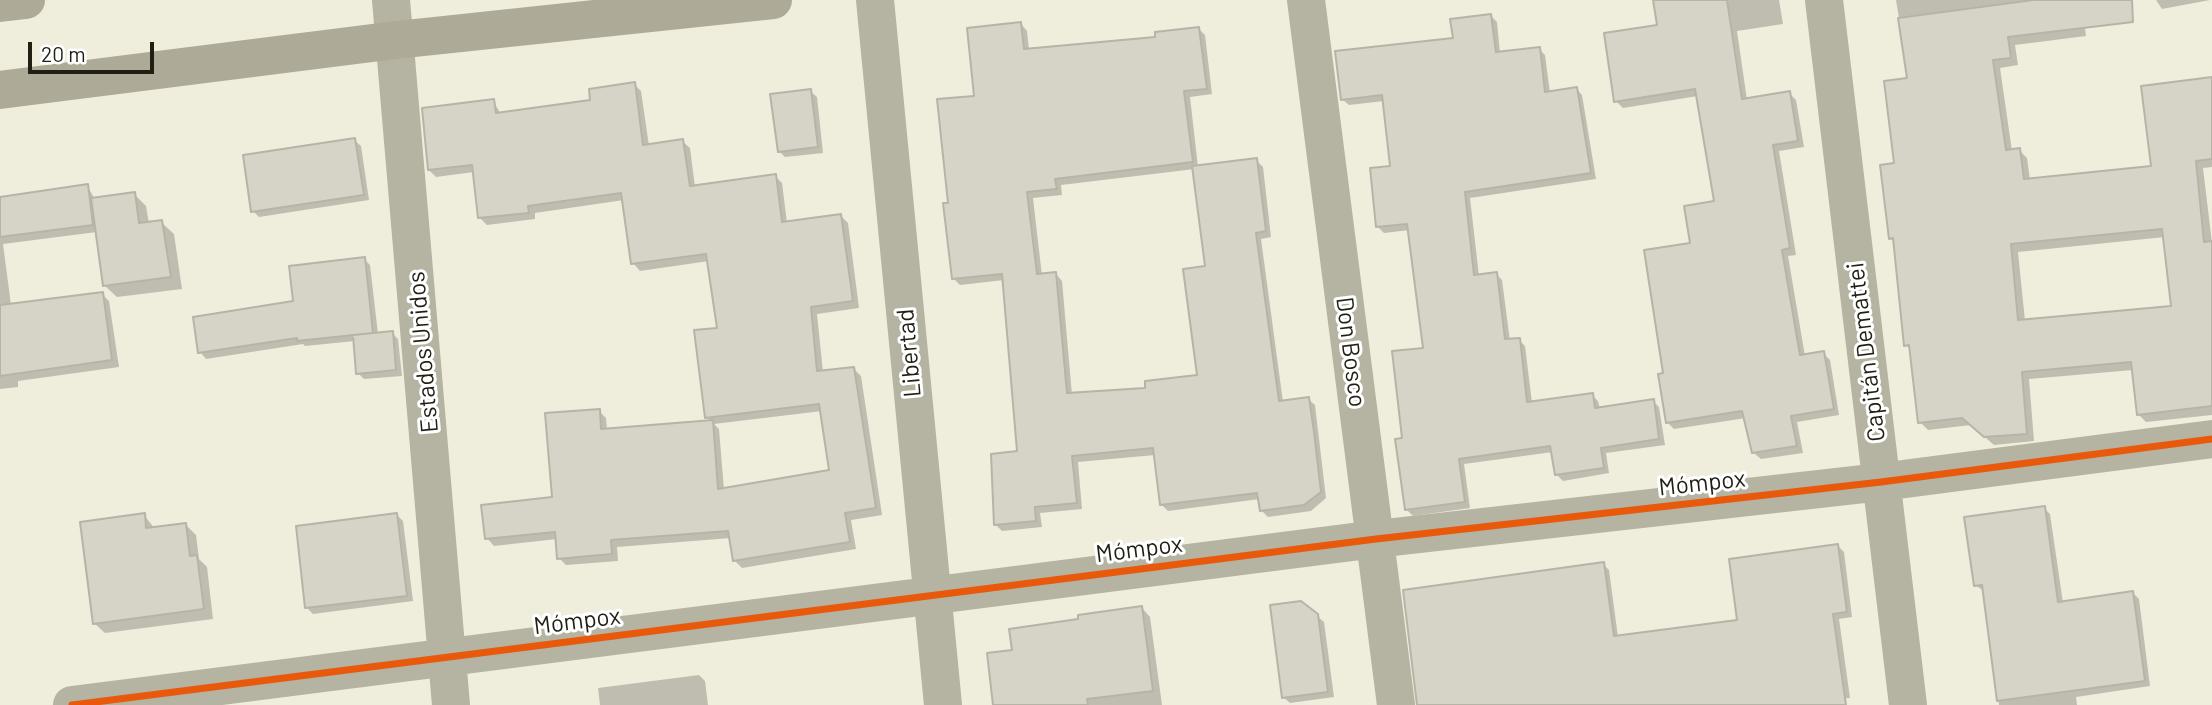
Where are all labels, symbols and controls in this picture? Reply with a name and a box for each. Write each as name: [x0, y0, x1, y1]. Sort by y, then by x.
scale bar: [32, 28, 158, 72]
text: 20 m: [41, 41, 86, 66]
street label: Capitán Demattei: [1841, 261, 1891, 443]
street label: Estados Unidos: [402, 270, 444, 434]
street label: Don Bosco: [1330, 295, 1372, 409]
street label: Libertad: [891, 308, 927, 398]
street label: Mómpox: [1657, 464, 1747, 502]
street label: Mómpox: [1094, 529, 1184, 569]
street label: Mómpox: [532, 601, 622, 641]

